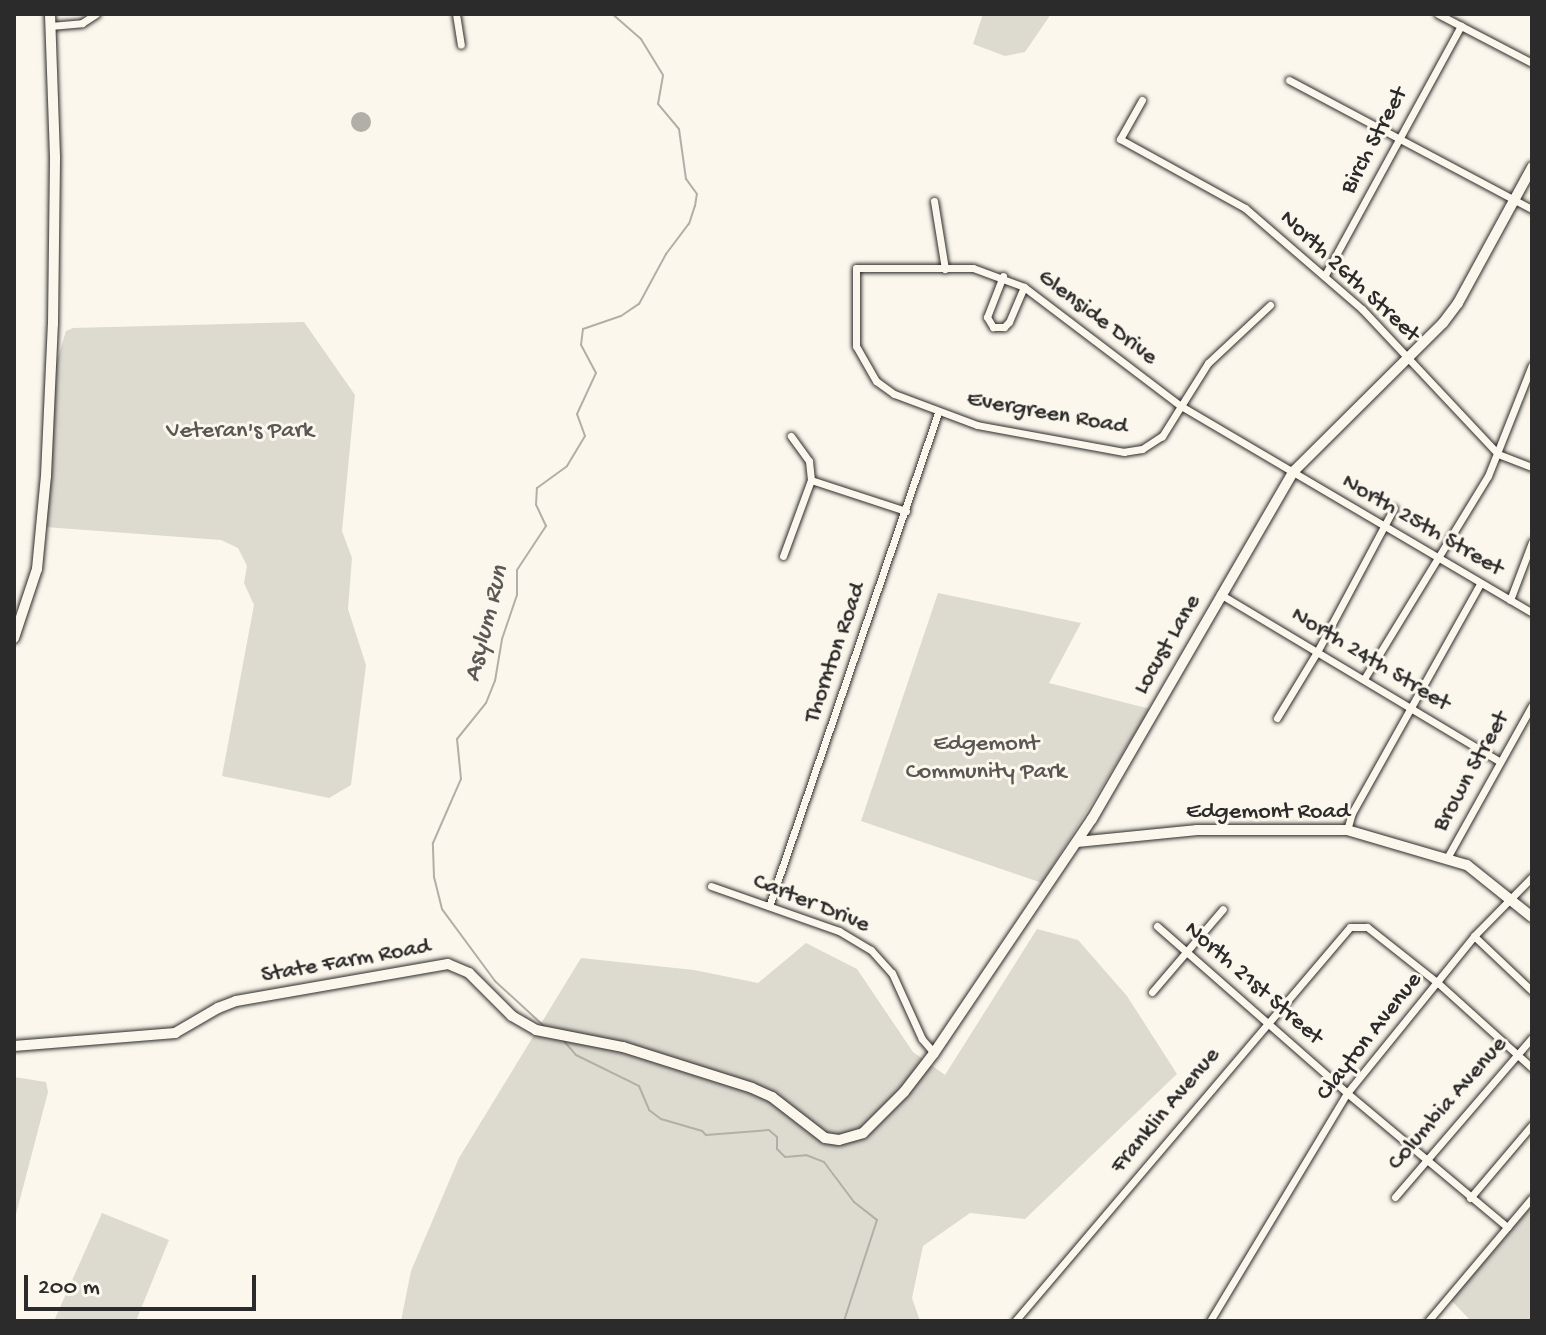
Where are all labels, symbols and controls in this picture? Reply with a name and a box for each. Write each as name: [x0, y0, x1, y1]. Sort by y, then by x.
street label: Birch Street: [1335, 83, 1415, 199]
street label: North 26th Street: [1273, 205, 1425, 349]
street label: Glenside Drive: [1031, 264, 1163, 372]
street label: Evergreen Road: [964, 386, 1130, 442]
park label: Veteran's Park: [166, 418, 314, 446]
street label: North 25th Street: [1336, 468, 1508, 584]
water label: Asylum Run: [459, 563, 517, 685]
street label: Thornton Road: [799, 579, 873, 727]
street label: Locust Lane: [1128, 590, 1208, 700]
street label: North 24th Street: [1285, 601, 1455, 719]
street label: Brown Street: [1427, 707, 1517, 837]
park label: Edgemont Community Park: [906, 731, 1066, 787]
street label: Edgemont Road: [1186, 799, 1350, 827]
street label: Carter Drive: [748, 868, 874, 940]
street label: North 21st Street: [1178, 916, 1328, 1052]
street label: State Farm Road: [259, 933, 433, 991]
street label: Clayton Avenue: [1311, 967, 1429, 1107]
street label: Columbia Avenue: [1382, 1031, 1514, 1177]
street label: Franklin Avenue: [1105, 1042, 1227, 1180]
scale bar: [28, 1259, 260, 1309]
text: 200 m: [38, 1274, 100, 1303]

